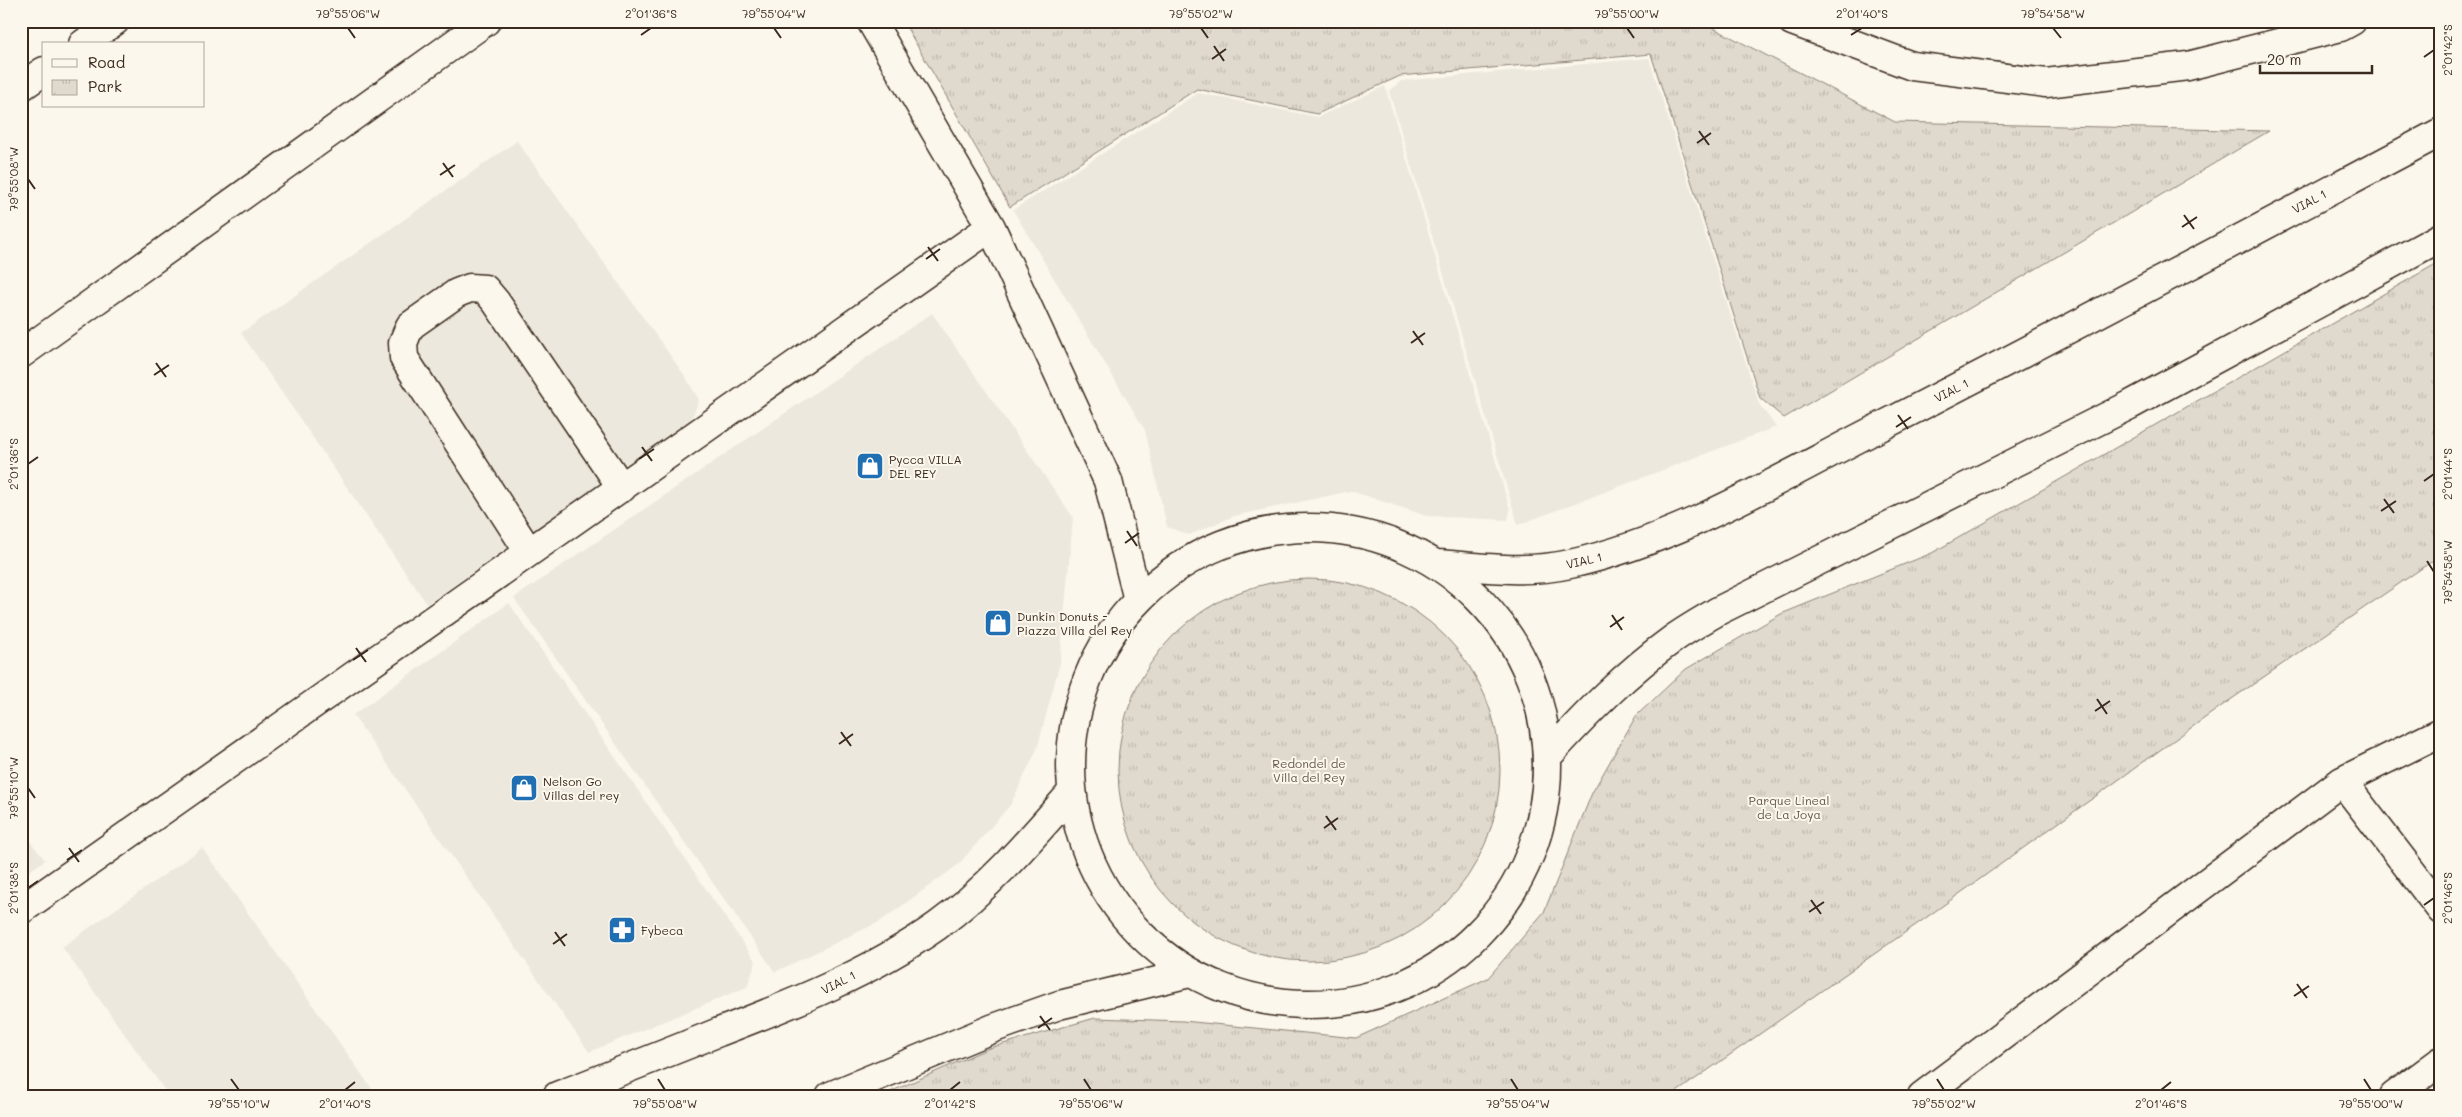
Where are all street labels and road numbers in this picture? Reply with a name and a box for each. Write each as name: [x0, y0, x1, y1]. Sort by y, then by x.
street label: VIAL 1: [2289, 185, 2329, 217]
street label: VIAL 1: [1931, 375, 1971, 405]
street label: VIAL 1: [1564, 548, 1604, 572]
street label: VIAL 1: [818, 967, 858, 997]

